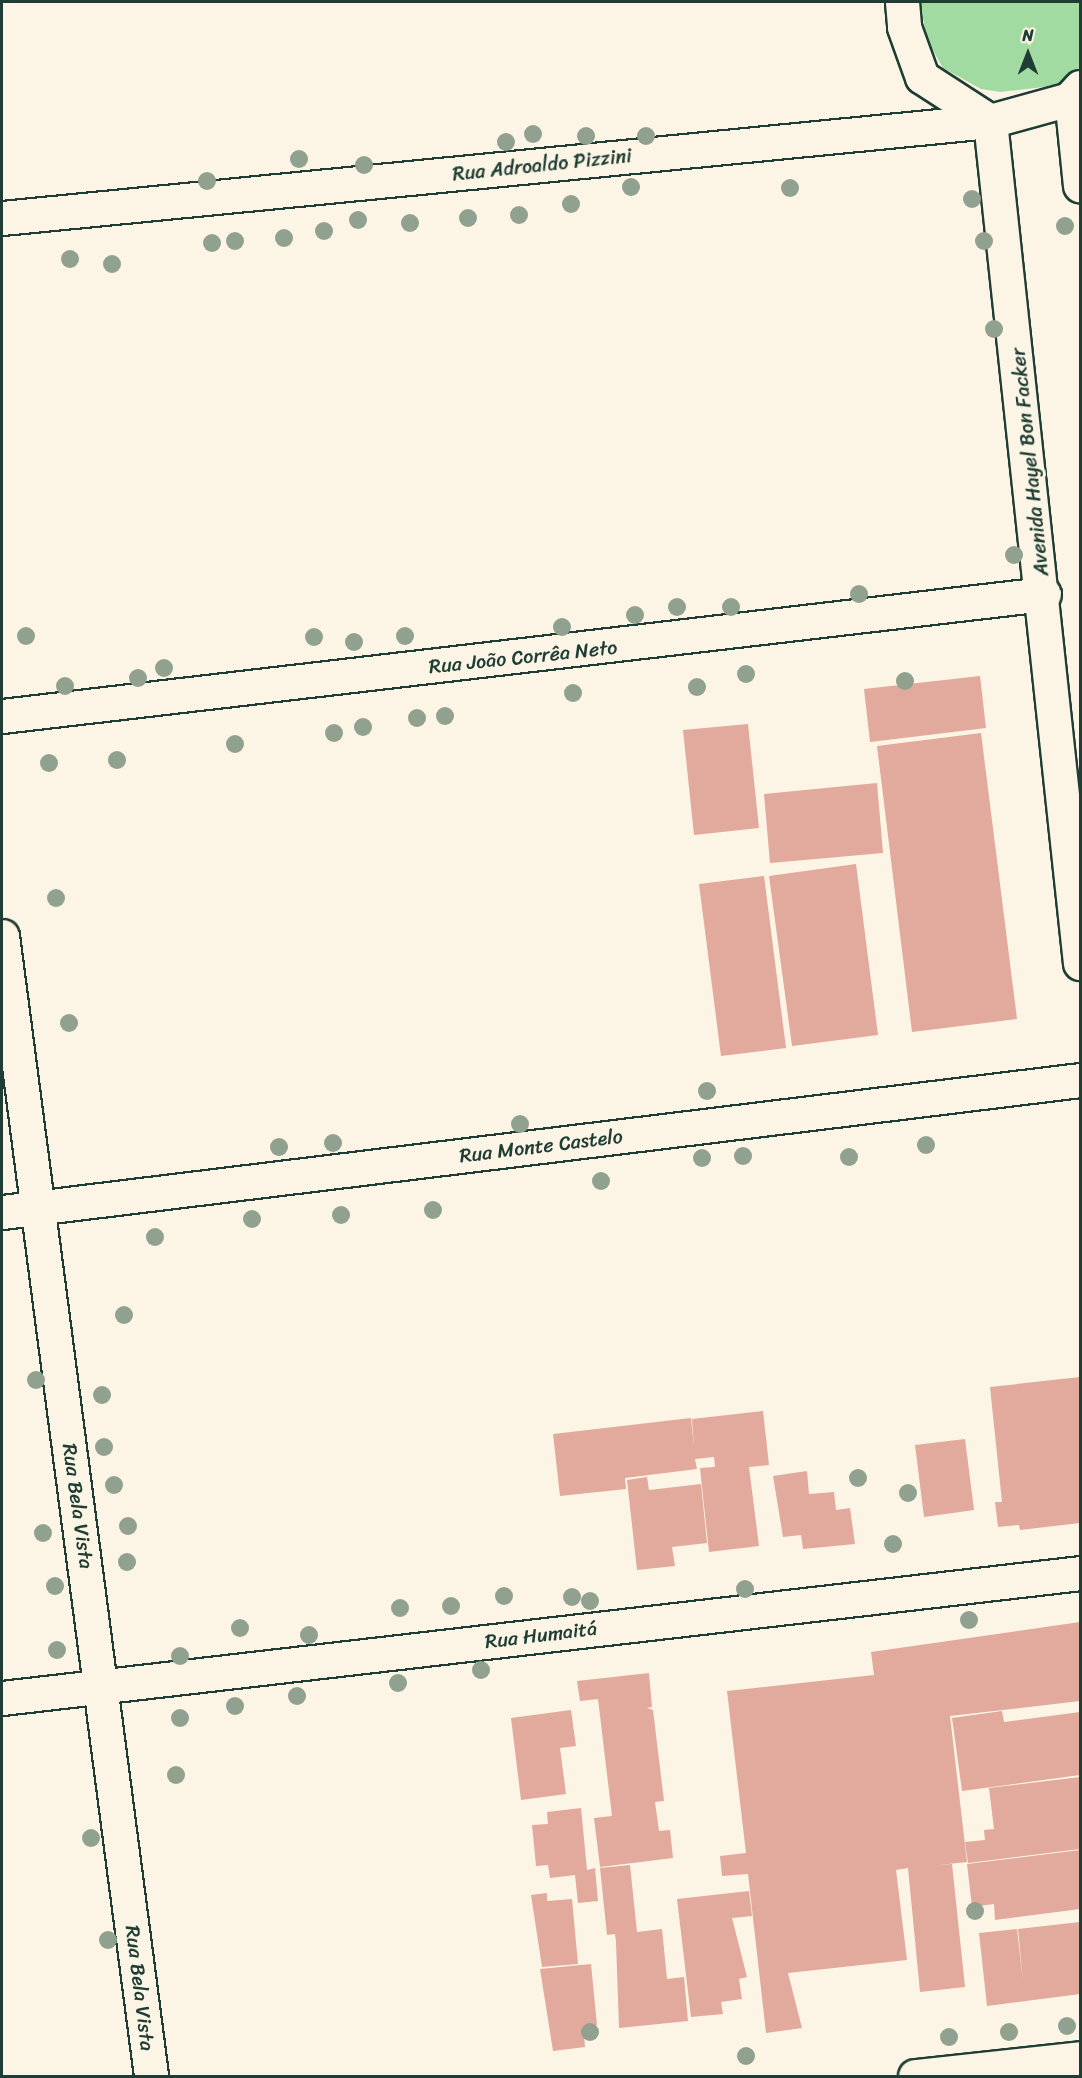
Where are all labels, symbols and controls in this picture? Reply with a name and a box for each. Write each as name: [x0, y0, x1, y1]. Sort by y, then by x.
text: N: [1022, 21, 1034, 50]
north arrow: [998, 24, 1058, 84]
street label: Rua Adroaldo Pizzini: [451, 144, 633, 186]
street label: Avenida Hayel Bon Facker: [1006, 347, 1054, 577]
street label: Rua João Corrêa Neto: [427, 635, 619, 679]
street label: Rua Monte Castelo: [457, 1124, 625, 1168]
street label: Rua Bela Vista: [57, 1441, 99, 1571]
street label: Rua Humaitá: [484, 1616, 598, 1654]
street label: Rua Bela Vista: [120, 1923, 160, 2053]

